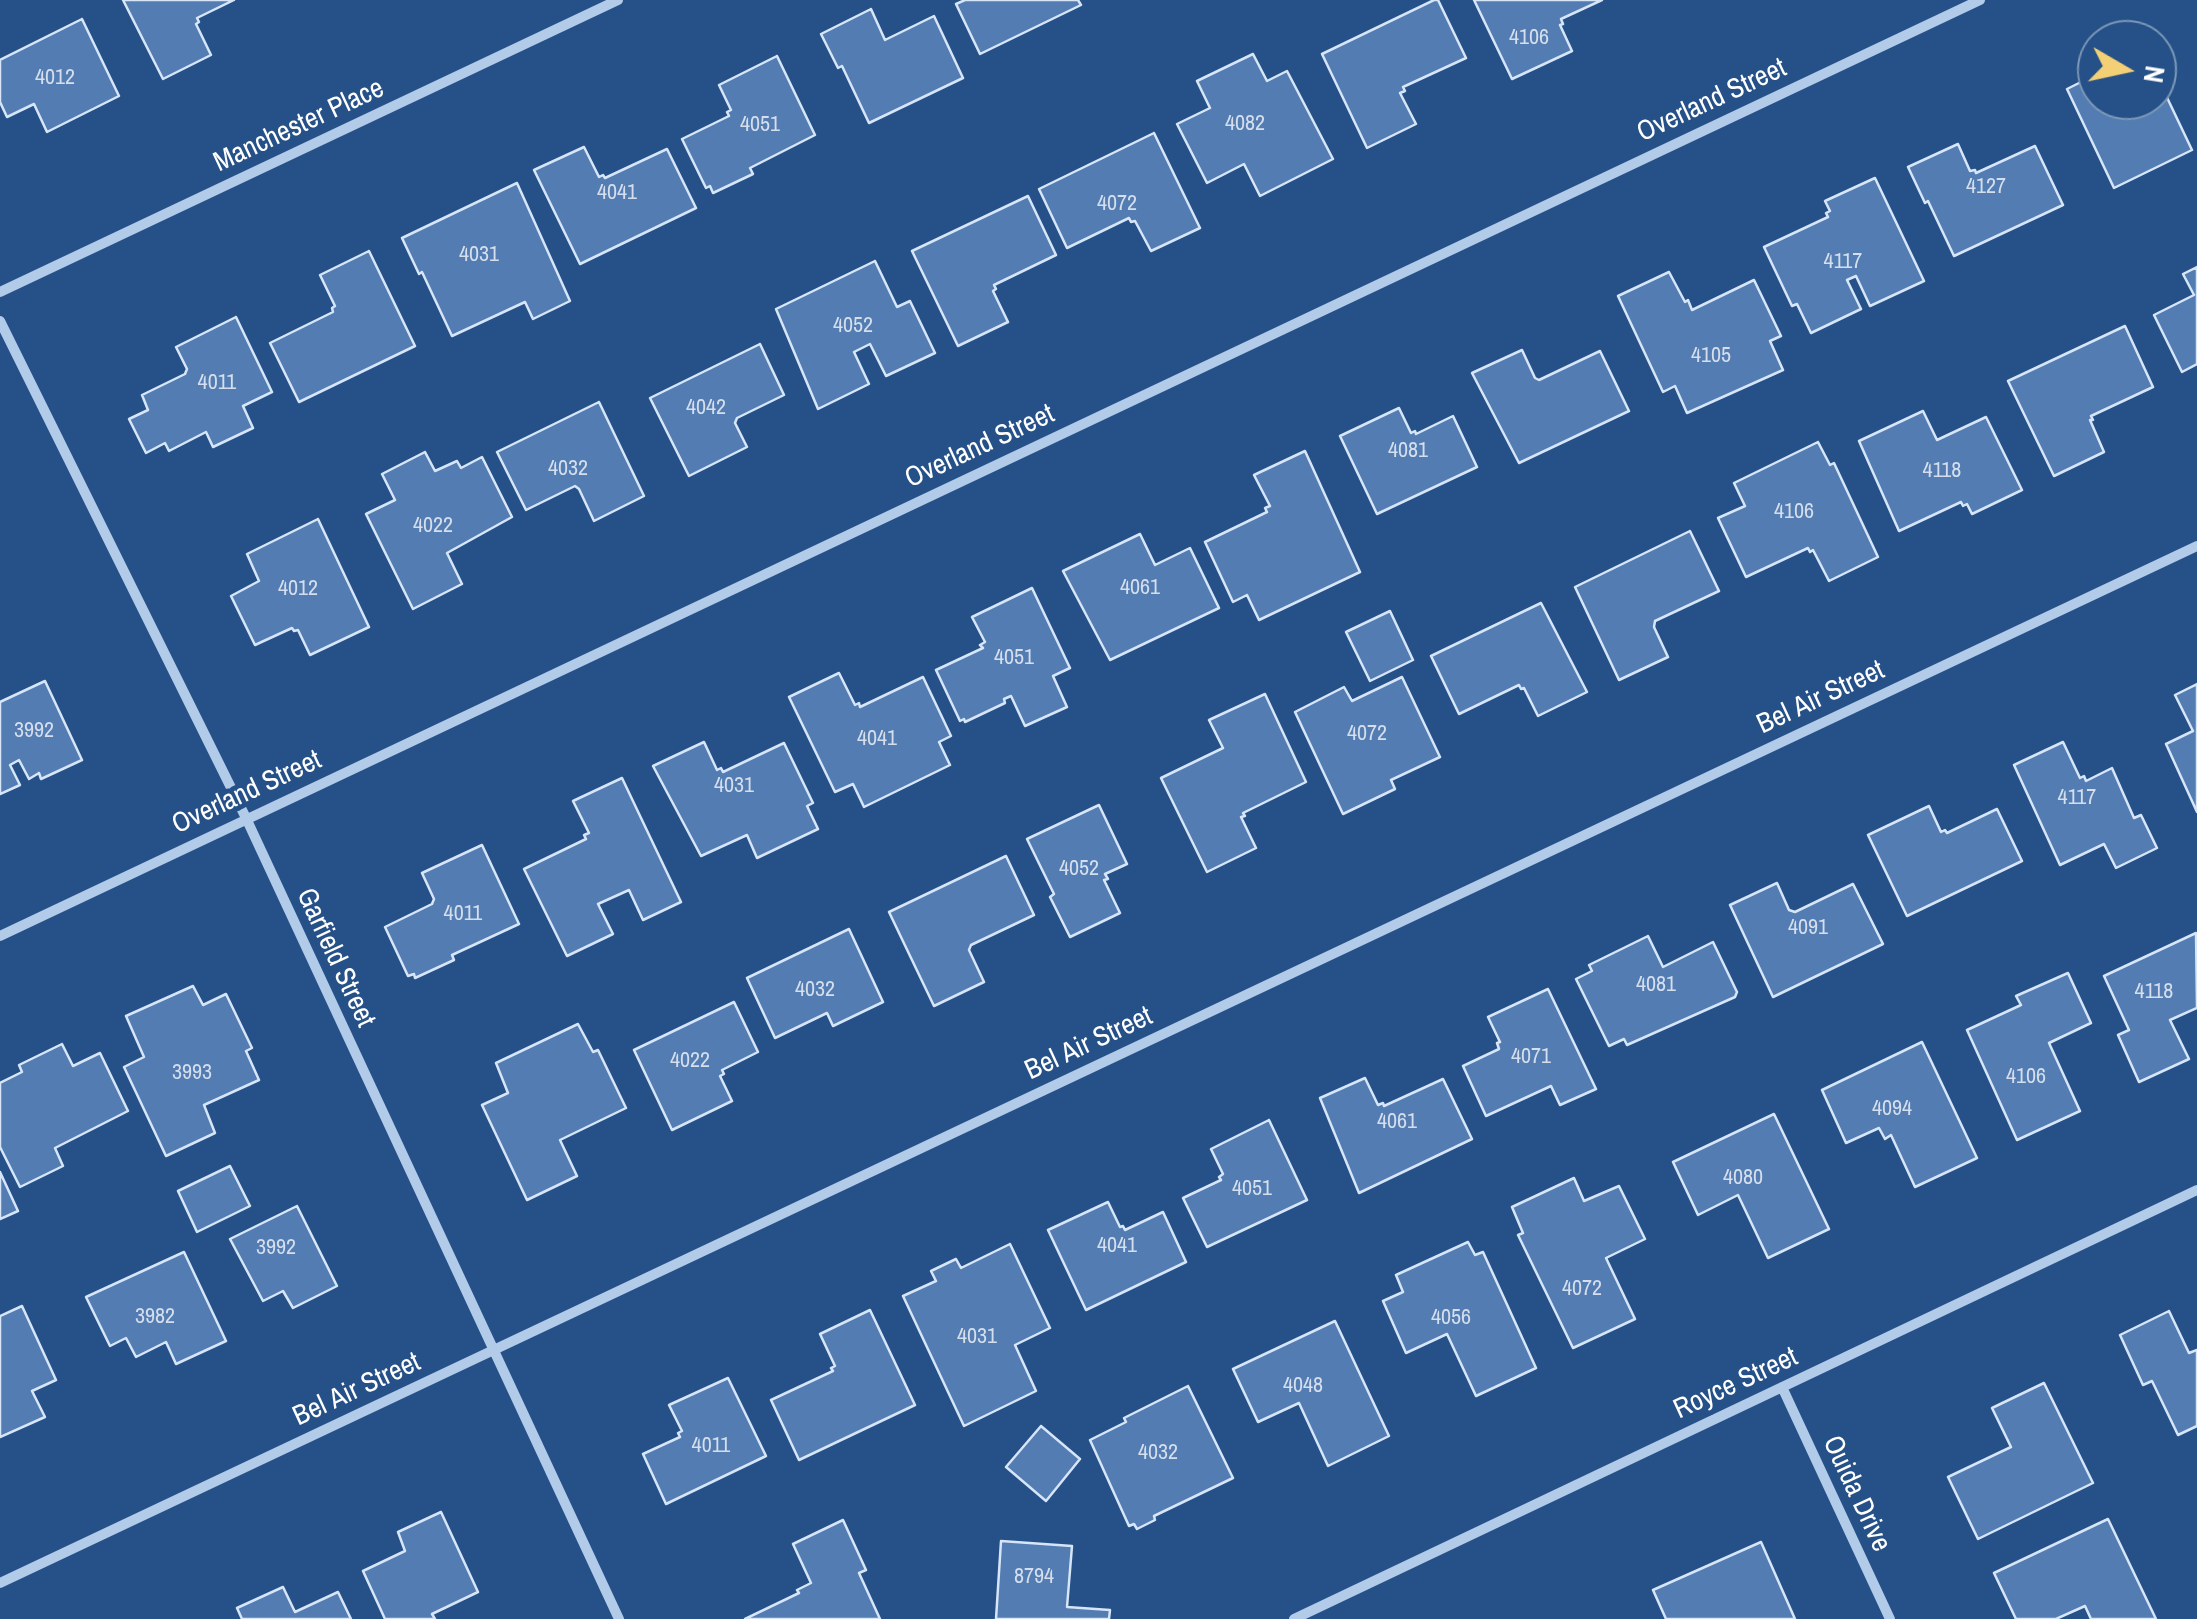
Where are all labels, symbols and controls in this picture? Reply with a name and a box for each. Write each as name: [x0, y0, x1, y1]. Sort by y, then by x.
north arrow: [2077, 20, 2177, 120]
house number: 4106: [1509, 25, 1549, 51]
street label: Overland Street: [1632, 52, 1792, 150]
text: N: [2135, 63, 2175, 86]
house number: 4012: [35, 65, 75, 91]
street label: Manchester Place: [209, 72, 389, 180]
house number: 4082: [1225, 111, 1265, 137]
house number: 4051: [740, 112, 780, 138]
house number: 4127: [1966, 174, 2006, 200]
house number: 4041: [597, 180, 637, 206]
house number: 4072: [1097, 191, 1137, 217]
house number: 4031: [459, 242, 499, 268]
house number: 4117: [1824, 249, 1862, 275]
house number: 4052: [833, 313, 873, 339]
house number: 4105: [1691, 343, 1731, 369]
house number: 4011: [198, 370, 236, 396]
house number: 4042: [686, 395, 726, 421]
street label: Overland Street: [900, 398, 1060, 496]
house number: 4081: [1388, 438, 1428, 464]
house number: 4032: [548, 456, 588, 482]
house number: 4118: [1923, 458, 1961, 484]
house number: 4106: [1774, 499, 1814, 525]
house number: 4022: [413, 513, 453, 539]
house number: 4061: [1120, 575, 1160, 601]
house number: 4012: [278, 576, 318, 602]
house number: 4051: [994, 645, 1034, 671]
street label: Bel Air Street: [1752, 654, 1890, 742]
house number: 3992: [14, 718, 54, 744]
house number: 4072: [1347, 721, 1387, 747]
house number: 4041: [857, 726, 897, 752]
street label: Overland Street: [167, 744, 327, 842]
house number: 4031: [714, 773, 754, 799]
house number: 4117: [2058, 785, 2096, 811]
house number: 4052: [1059, 856, 1099, 882]
street label: Garfield Street: [288, 883, 382, 1033]
house number: 4011: [444, 901, 482, 927]
house number: 4091: [1788, 915, 1828, 941]
house number: 4081: [1636, 972, 1676, 998]
house number: 4032: [795, 977, 835, 1003]
house number: 4118: [2135, 979, 2173, 1005]
street label: Bel Air Street: [1020, 1000, 1158, 1088]
house number: 4071: [1511, 1044, 1551, 1070]
house number: 4022: [670, 1048, 710, 1074]
house number: 3993: [172, 1060, 212, 1086]
house number: 4106: [2006, 1064, 2046, 1090]
house number: 4094: [1872, 1096, 1912, 1122]
house number: 4061: [1377, 1109, 1417, 1135]
house number: 4080: [1723, 1165, 1763, 1191]
house number: 4051: [1232, 1176, 1272, 1202]
house number: 4041: [1097, 1233, 1137, 1259]
house number: 3992: [256, 1235, 296, 1261]
house number: 4072: [1562, 1276, 1602, 1302]
house number: 3982: [135, 1304, 175, 1330]
house number: 4056: [1431, 1305, 1471, 1331]
house number: 4031: [957, 1324, 997, 1350]
street label: Royce Street: [1669, 1341, 1803, 1427]
street label: Bel Air Street: [288, 1346, 426, 1434]
house number: 4048: [1283, 1373, 1323, 1399]
street label: Ouida Drive: [1815, 1431, 1897, 1557]
house number: 4011: [692, 1433, 730, 1459]
house number: 4032: [1138, 1440, 1178, 1466]
house number: 8794: [1014, 1564, 1054, 1590]

